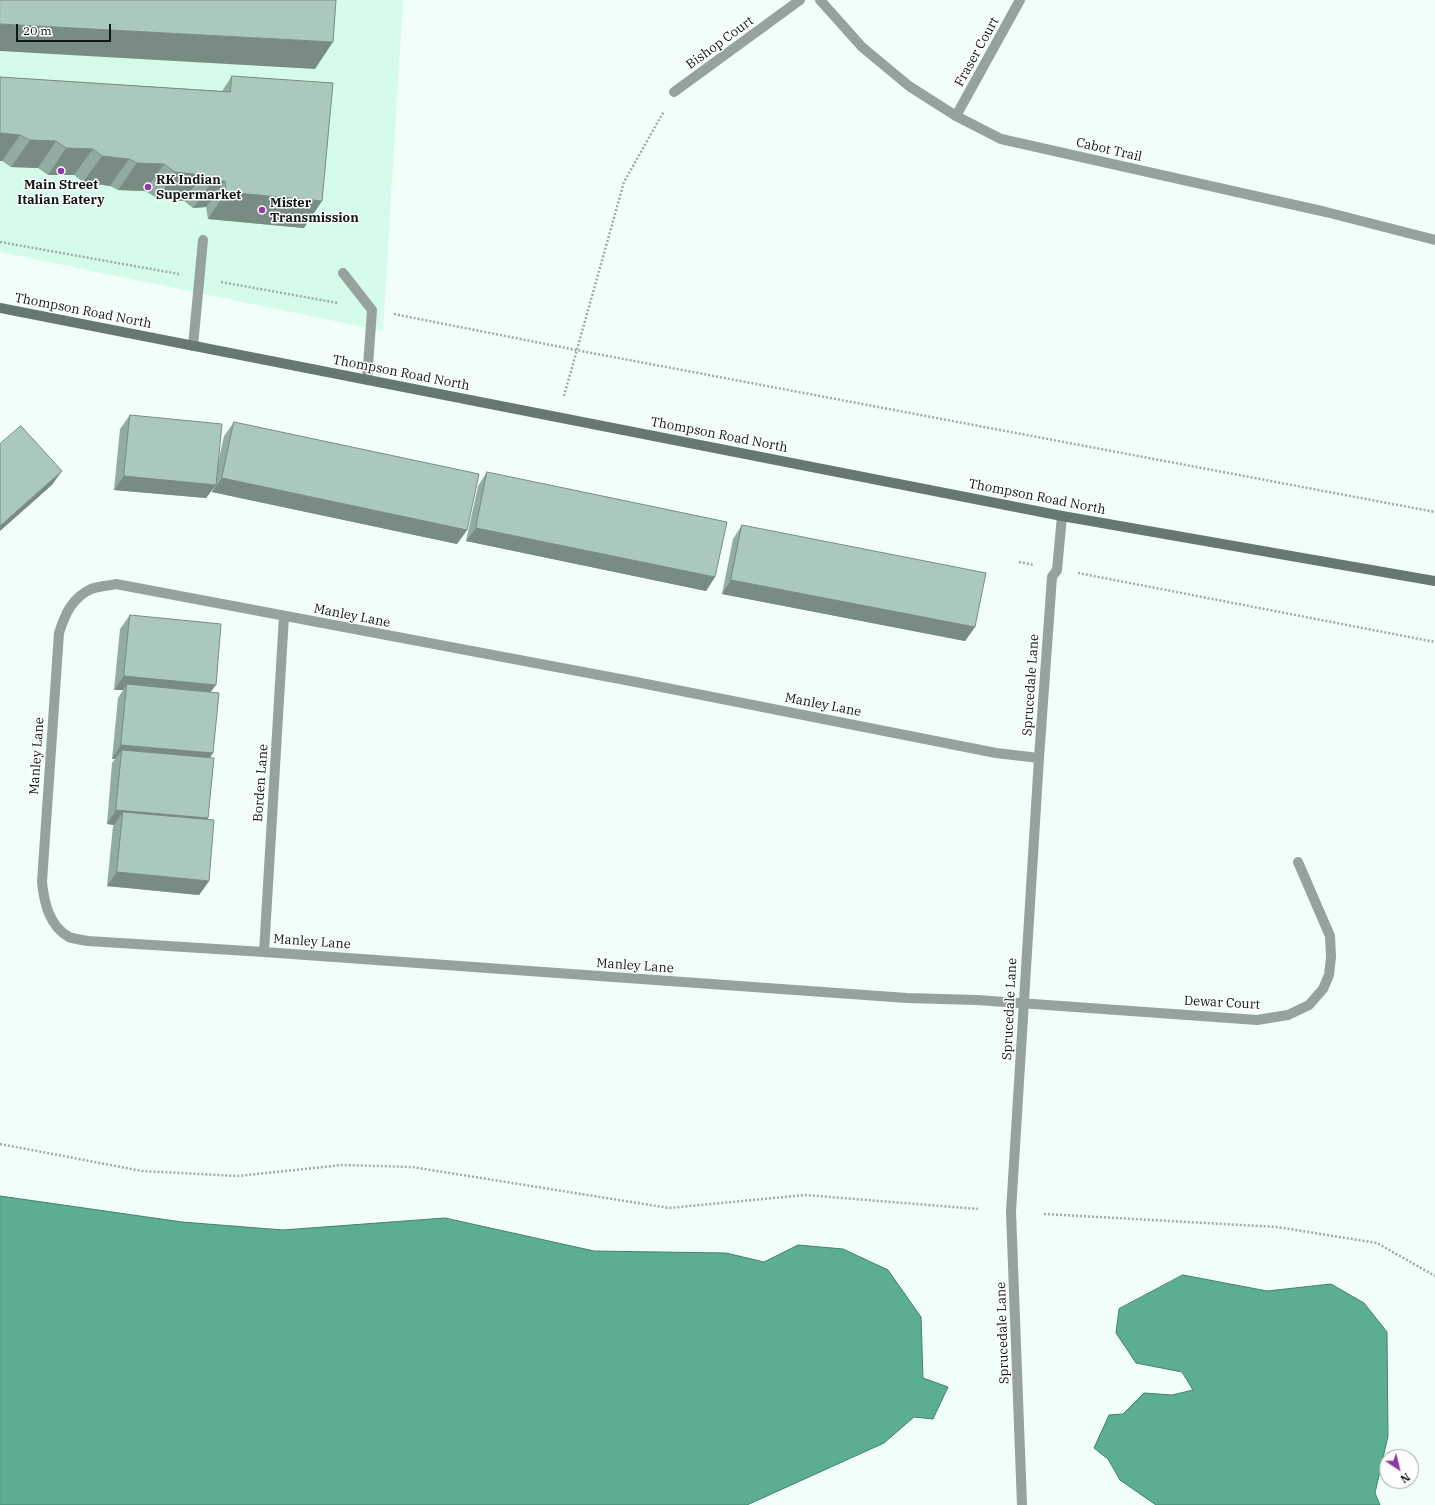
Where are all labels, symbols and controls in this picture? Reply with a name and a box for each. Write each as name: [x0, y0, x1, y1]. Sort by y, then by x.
street label: Bishop Court: [683, 13, 757, 73]
street label: Fraser Court: [952, 15, 1002, 89]
scale bar: [18, 16, 113, 42]
text: 20 m: [23, 23, 52, 38]
street label: Cabot Trail: [1074, 135, 1144, 165]
marker: Main Street Italian Eatery: [56, 166, 66, 176]
place label: RK Indian Supermarket: [156, 172, 241, 203]
place label: Main Street Italian Eatery: [17, 177, 105, 208]
marker: RK Indian Supermarket: [143, 182, 153, 192]
place label: Mister Transmission: [270, 195, 359, 226]
marker: Mister Transmission: [257, 205, 267, 215]
street label: Thompson Road North: [13, 290, 153, 332]
street label: Thompson Road North: [331, 352, 471, 394]
street label: Thompson Road North: [649, 414, 789, 456]
street label: Thompson Road North: [967, 476, 1107, 518]
street label: Manley Lane: [312, 601, 392, 631]
street label: Sprucedale Lane: [1020, 633, 1042, 737]
street label: Manley Lane: [783, 690, 863, 720]
street label: Manley Lane: [27, 717, 47, 795]
street label: Borden Lane: [250, 744, 272, 822]
street label: Manley Lane: [273, 932, 351, 952]
street label: Manley Lane: [596, 956, 674, 976]
street label: Sprucedale Lane: [1000, 958, 1020, 1060]
street label: Dewar Court: [1184, 993, 1260, 1013]
street label: Sprucedale Lane: [993, 1282, 1013, 1384]
north arrow: [1379, 1449, 1419, 1489]
text: N: [1398, 1470, 1413, 1486]

